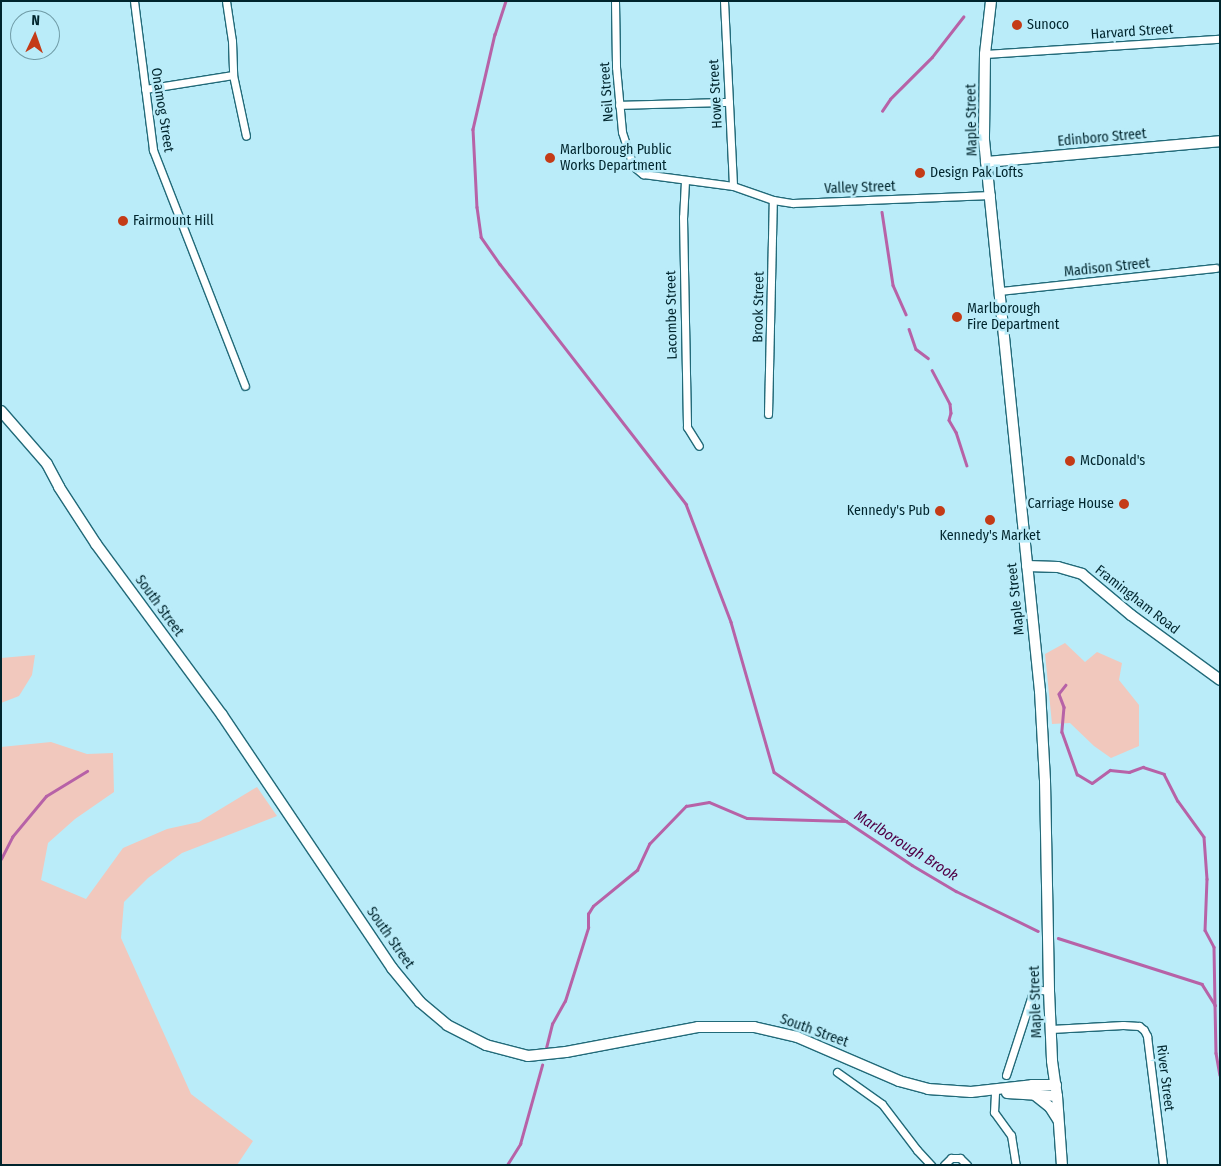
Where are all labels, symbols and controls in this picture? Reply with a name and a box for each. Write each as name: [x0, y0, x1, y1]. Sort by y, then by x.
north arrow: [10, 10, 60, 60]
text: N: [31, 12, 40, 29]
place label: Sunoco: [1027, 17, 1069, 33]
marker: Sunoco: [1011, 19, 1023, 31]
street label: Harvard Street: [1090, 21, 1174, 43]
street label: Howe Street: [706, 59, 726, 129]
street label: Neil Street: [597, 61, 617, 123]
street label: Onamog Street: [147, 66, 177, 154]
street label: Maple Street: [963, 84, 981, 156]
street label: Edinboro Street: [1057, 126, 1147, 150]
place label: Marlborough Public Works Department: [560, 142, 672, 174]
marker: Marlborough Public Works Department: [544, 152, 556, 164]
place label: Design Pak Lofts: [930, 165, 1023, 181]
marker: Design Pak Lofts: [914, 167, 926, 179]
street label: Valley Street: [824, 178, 896, 198]
place label: Fairmount Hill: [133, 213, 214, 229]
marker: Fairmount Hill: [117, 215, 129, 227]
street label: Madison Street: [1063, 255, 1151, 281]
street label: Lacombe Street: [663, 270, 681, 360]
street label: Brook Street: [750, 271, 768, 343]
place label: Marlborough Fire Department: [967, 301, 1059, 334]
marker: Marlborough Fire Department: [951, 311, 963, 323]
place label: McDonald's: [1080, 453, 1145, 469]
marker: McDonald's: [1064, 455, 1076, 467]
place label: Carriage House: [1028, 496, 1114, 512]
marker: Carriage House: [1118, 498, 1130, 510]
place label: Kennedy's Pub: [847, 503, 930, 519]
marker: Kennedy's Pub: [934, 505, 946, 517]
marker: Kennedy's Market: [984, 514, 996, 526]
place label: Kennedy's Market: [939, 528, 1041, 544]
street label: Maple Street: [1004, 562, 1028, 636]
street label: Framingham Road: [1091, 562, 1183, 638]
street label: South Street: [131, 572, 187, 640]
water label: Marlborough Brook: [851, 807, 961, 885]
street label: South Street: [363, 904, 417, 972]
street label: Maple Street: [1026, 965, 1046, 1039]
street label: South Street: [778, 1011, 850, 1051]
street label: River Street: [1153, 1044, 1177, 1112]

